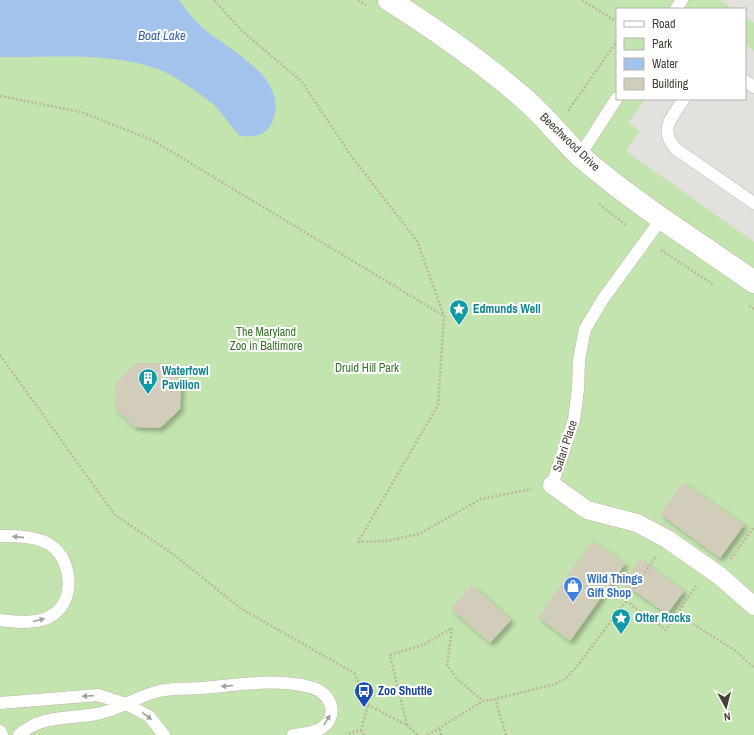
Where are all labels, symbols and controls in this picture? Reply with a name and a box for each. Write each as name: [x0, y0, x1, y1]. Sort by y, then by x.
legend: [616, 8, 746, 100]
text: Road: [652, 16, 676, 32]
water label: Boat Lake: [138, 27, 186, 44]
text: Park: [652, 36, 672, 52]
text: Water: [652, 56, 679, 72]
text: Building: [652, 76, 689, 92]
street label: Beechwood Drive: [537, 109, 603, 175]
place icon: Edmunds Well: [448, 298, 470, 326]
place label: Edmunds Well: [473, 301, 541, 317]
park label: The Maryland Zoo in Baltimore: [230, 324, 302, 354]
park label: Druid Hill Park: [335, 360, 399, 376]
place label: Waterfowl Pavilion: [162, 363, 209, 393]
building icon: Waterfowl Pavilion: [137, 367, 159, 395]
street label: Safari Place: [549, 418, 581, 474]
one-way arrow: [12, 534, 24, 540]
place label: Wild Things Gift Shop: [587, 571, 643, 601]
shop icon: Wild Things Gift Shop: [562, 575, 584, 603]
place icon: Otter Rocks: [610, 607, 632, 635]
place label: Otter Rocks: [635, 610, 691, 626]
one-way arrow: [32, 616, 45, 622]
bus stop icon: Zoo Shuttle: [353, 680, 375, 708]
one-way arrow: [221, 682, 233, 689]
place label: Zoo Shuttle: [378, 683, 433, 699]
north arrow: [706, 687, 746, 727]
one-way arrow: [82, 692, 94, 699]
text: N: [723, 710, 731, 724]
one-way arrow: [142, 712, 153, 721]
one-way arrow: [323, 714, 330, 726]

